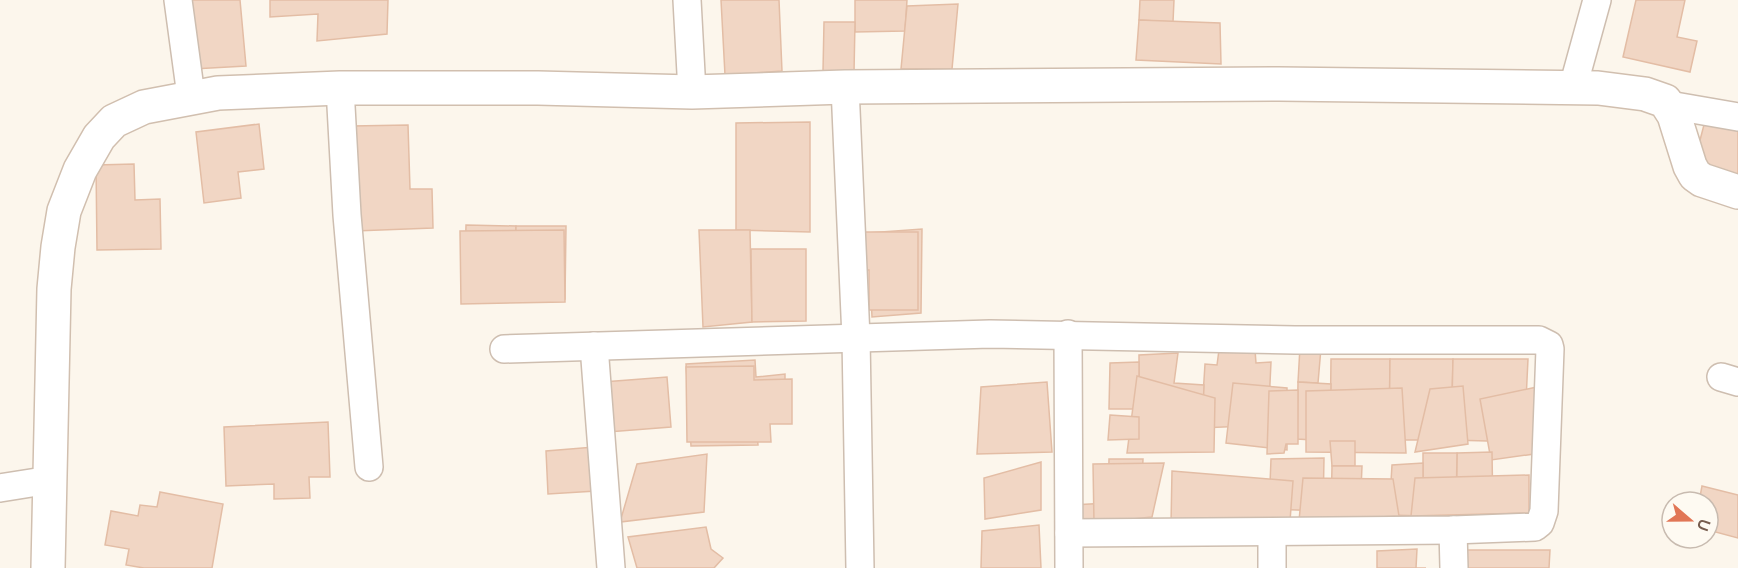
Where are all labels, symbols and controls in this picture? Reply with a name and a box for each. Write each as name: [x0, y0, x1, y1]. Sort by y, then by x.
north arrow: [1660, 490, 1720, 550]
text: U: [1693, 516, 1715, 534]

